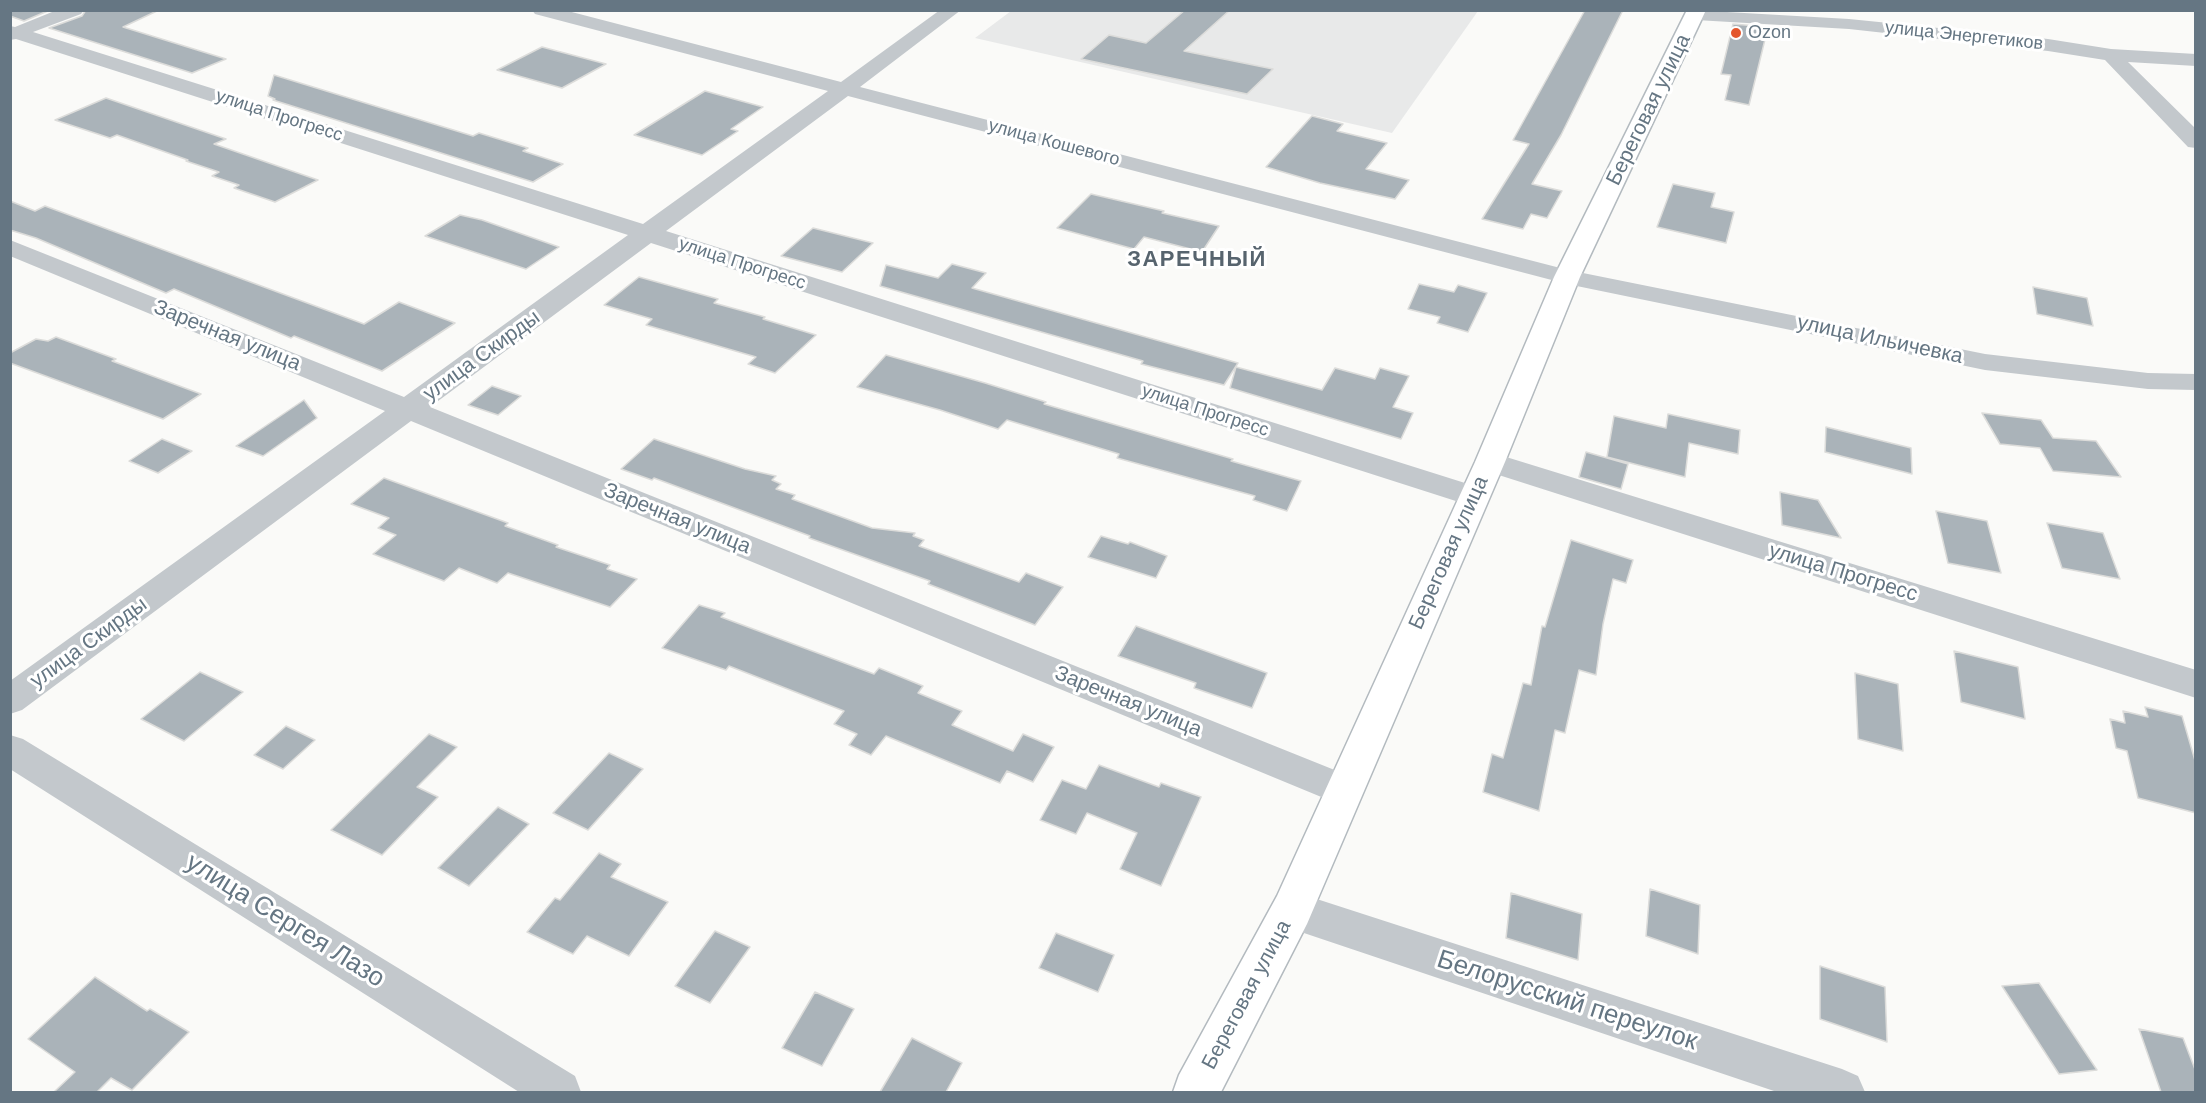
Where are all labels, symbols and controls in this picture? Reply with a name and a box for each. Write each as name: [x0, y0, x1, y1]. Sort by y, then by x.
street label: улица Энергетиков: [1884, 17, 2044, 55]
place label: Ozon: [1748, 22, 1791, 44]
marker: Ozon: [1729, 26, 1743, 40]
street label: Береговая улица: [1601, 30, 1697, 190]
street label: улица Прогресс: [213, 85, 345, 147]
street label: улица Кошевого: [986, 115, 1122, 171]
street label: улица Прогресс: [676, 233, 808, 295]
district label: ЗАРЕЧНЫЙ: [1127, 247, 1267, 273]
street label: Заречная улица: [150, 295, 304, 377]
street label: улица Скирды: [419, 305, 545, 407]
street label: улица Ильичевка: [1795, 310, 1965, 370]
street label: улица Прогресс: [1139, 380, 1271, 442]
street label: Береговая улица: [1404, 472, 1494, 634]
street label: Заречная улица: [600, 478, 754, 560]
street label: улица Прогресс: [1766, 538, 1920, 608]
street label: улица Скирды: [26, 592, 152, 694]
street label: Заречная улица: [1051, 661, 1205, 743]
street label: улица Сергея Лазо: [180, 847, 390, 995]
street label: Береговая улица: [1197, 916, 1297, 1074]
street label: Белорусский переулок: [1433, 944, 1701, 1058]

